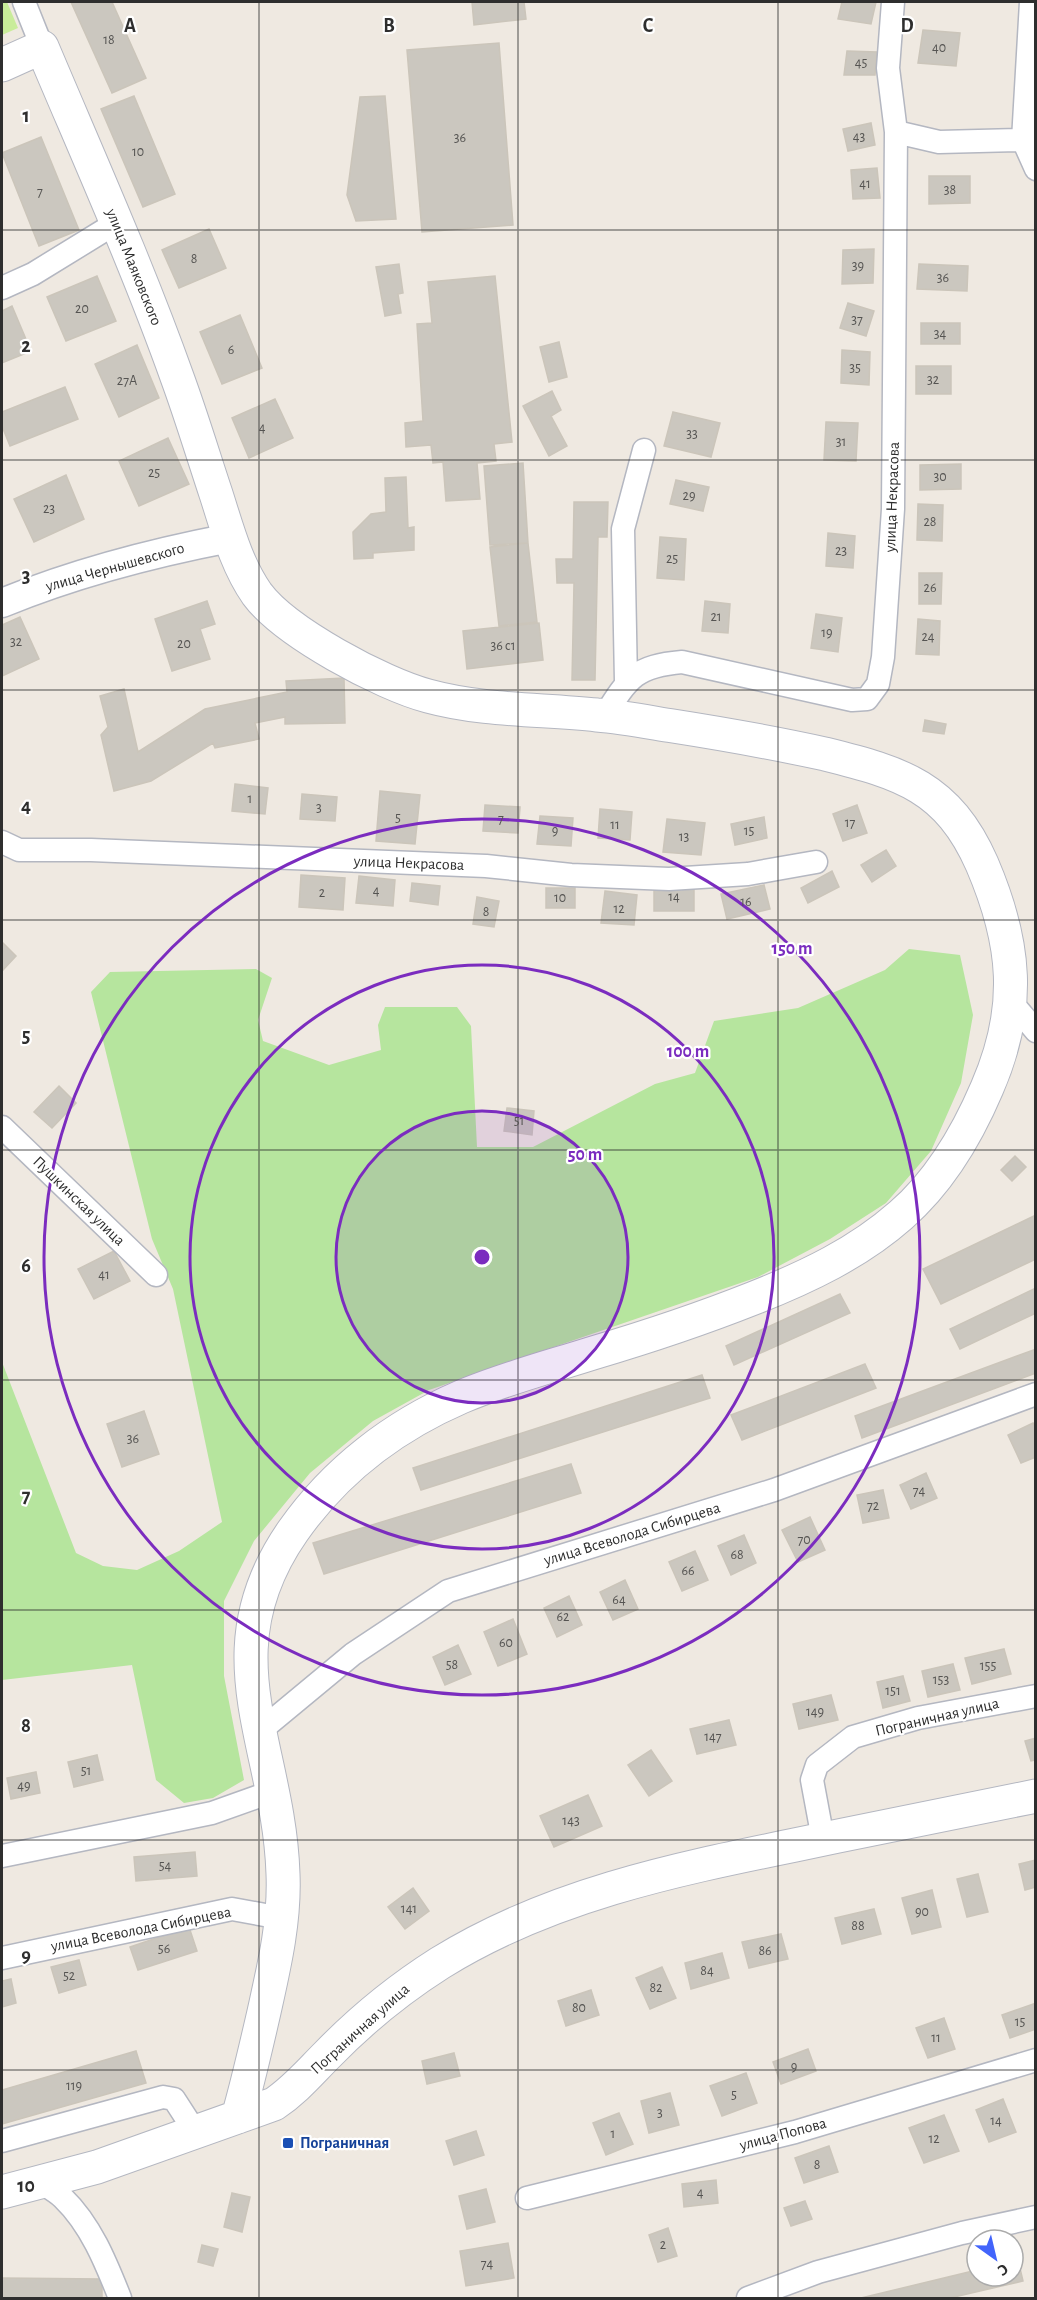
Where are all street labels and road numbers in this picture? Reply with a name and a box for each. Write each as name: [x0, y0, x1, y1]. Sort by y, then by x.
street label: улица Маяковского: [102, 206, 165, 328]
street label: улица Некрасова: [882, 441, 903, 554]
street label: улица Чернышевского: [43, 539, 187, 596]
street label: улица Некрасова: [352, 853, 465, 874]
street label: Пушкинская улица: [29, 1153, 128, 1250]
street label: улица Всеволода Сибирцева: [541, 1500, 722, 1570]
street label: Пограничная улица: [873, 1695, 1001, 1740]
street label: улица Всеволода Сибирцева: [48, 1904, 233, 1956]
street label: Пограничная улица: [308, 1981, 413, 2078]
street label: улица Попова: [737, 2115, 828, 2155]

